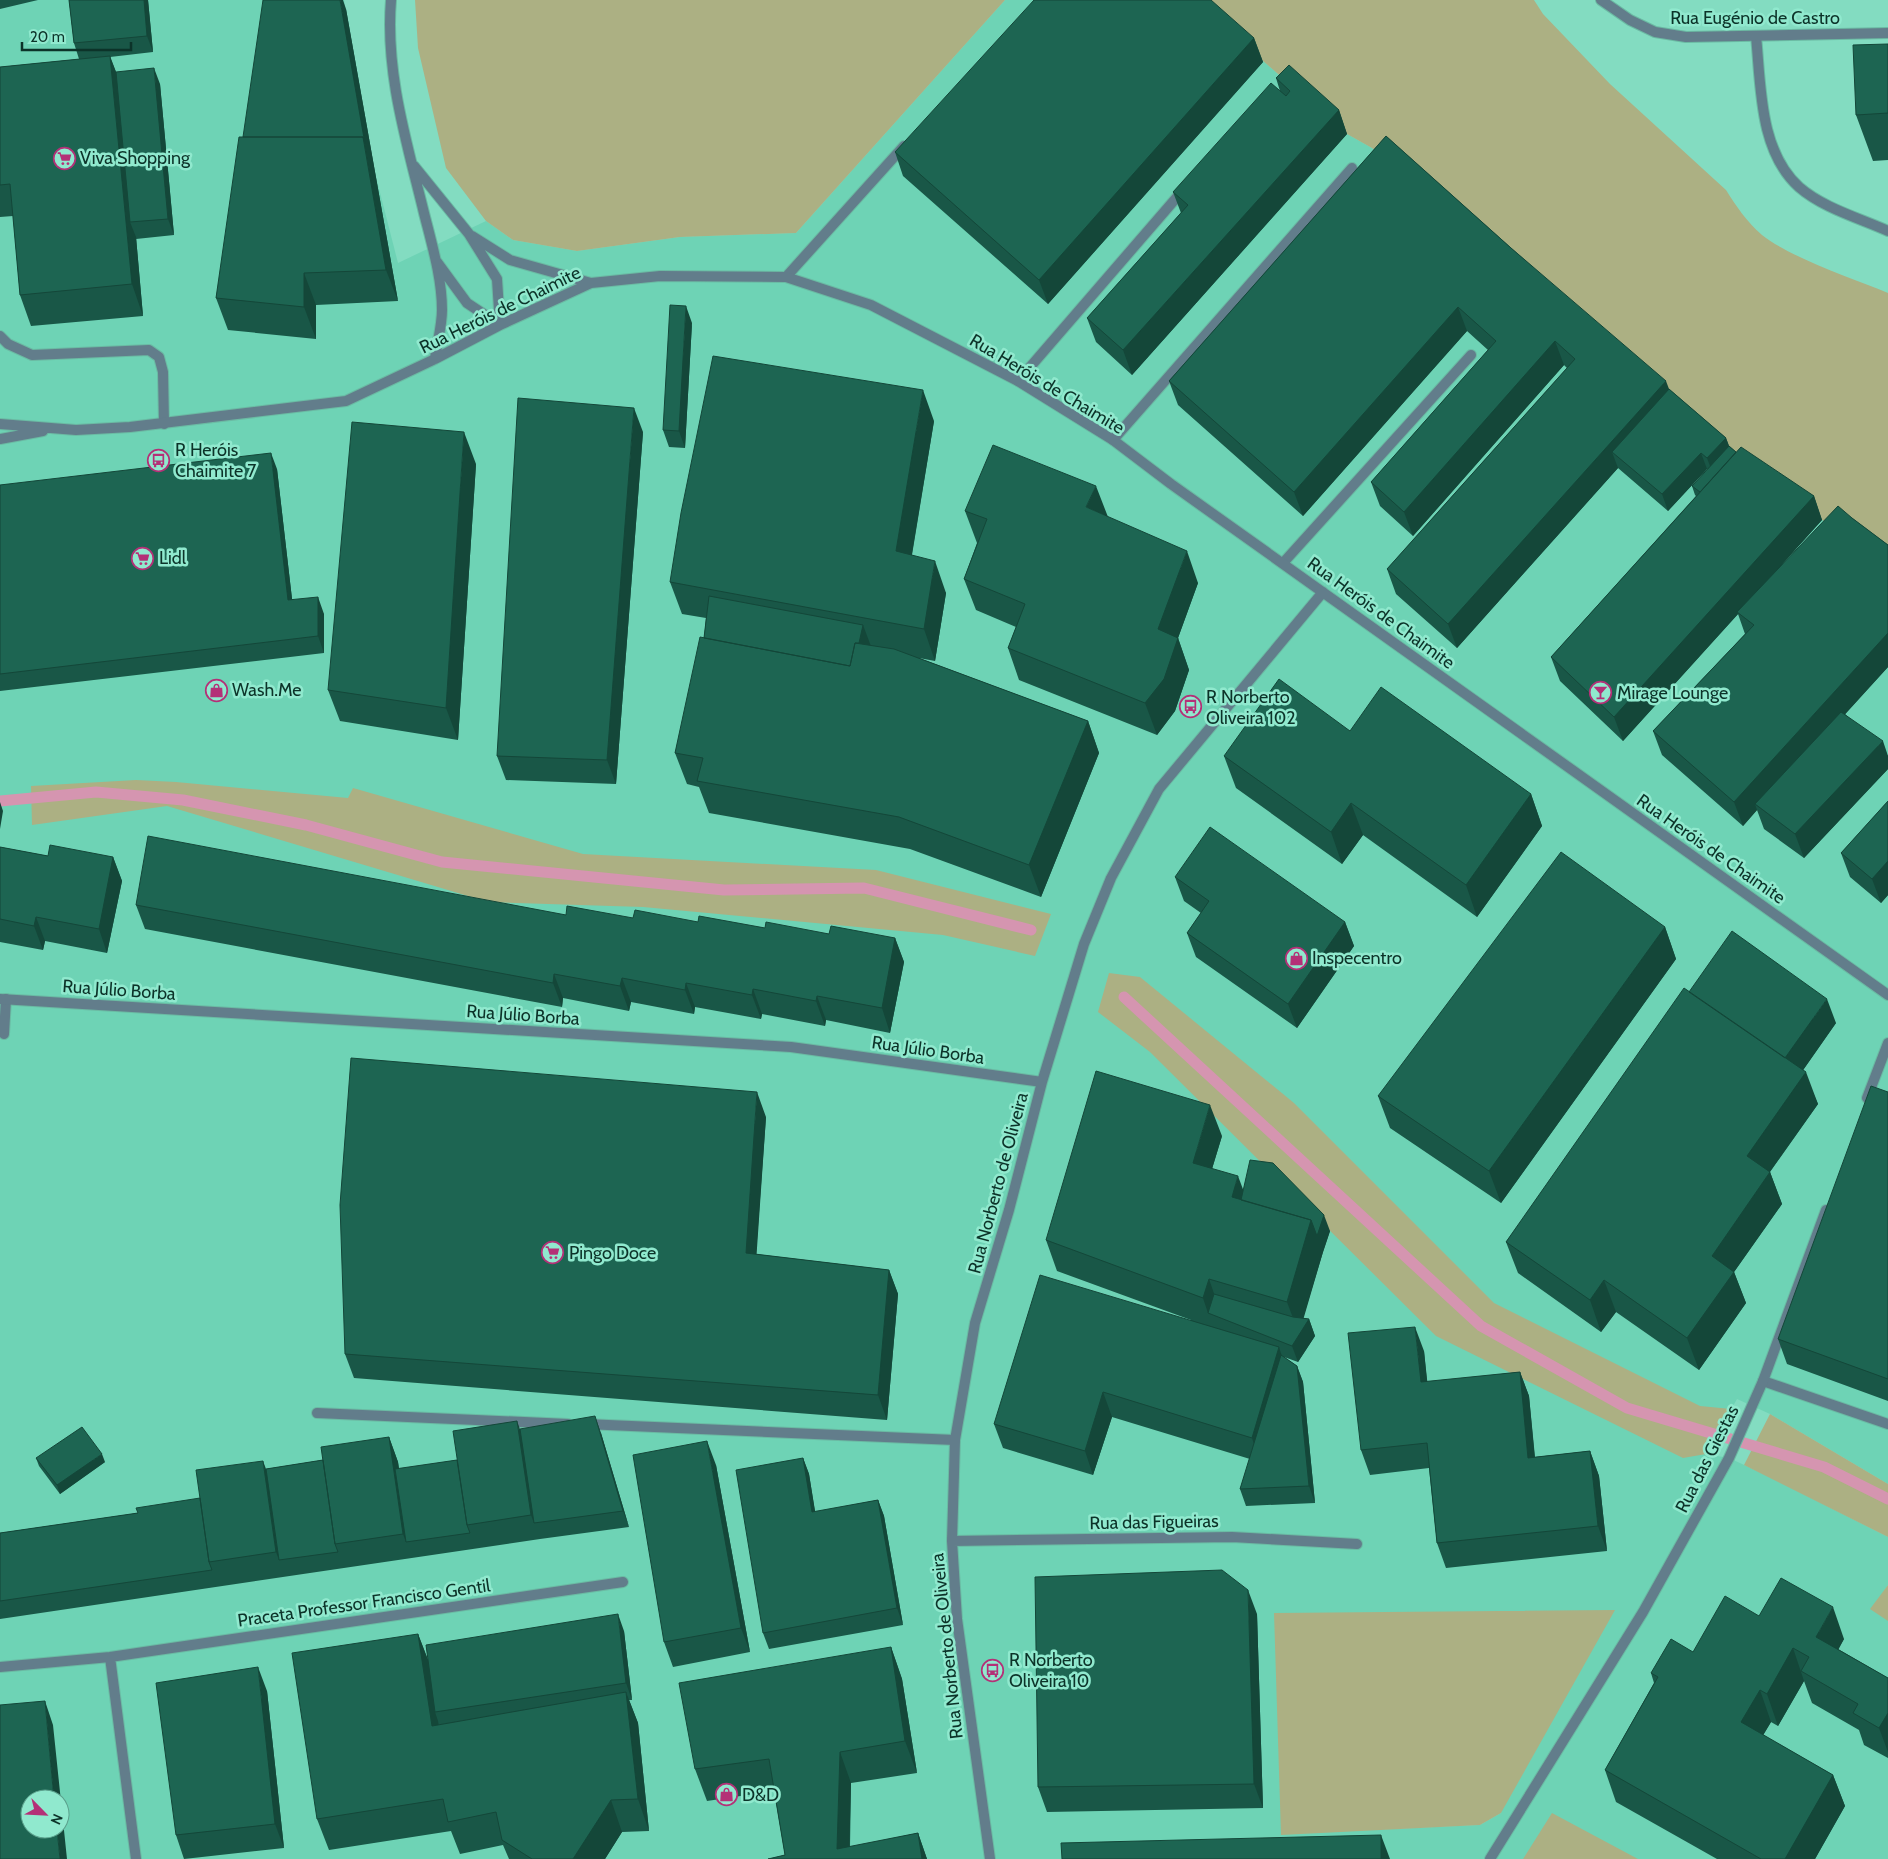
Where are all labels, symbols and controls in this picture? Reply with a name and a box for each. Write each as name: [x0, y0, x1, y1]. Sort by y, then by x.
street label: Rua Eugénio de Castro: [1670, 7, 1840, 29]
scale bar: [22, 20, 131, 52]
text: 20 m: [30, 28, 65, 46]
supermarket icon: Viva Shopping: [52, 146, 76, 170]
place label: Viva Shopping: [80, 147, 191, 169]
street label: Rua Heróis de Chaimite: [416, 261, 584, 359]
street label: Rua Heróis de Chaimite: [966, 329, 1128, 439]
place label: R Heróis Chaimite 7: [175, 439, 256, 482]
bus stop icon: R Heróis Chaimite 7: [147, 448, 171, 472]
supermarket icon: Lidl: [131, 546, 155, 570]
place label: Lidl: [159, 547, 187, 569]
street label: Rua Heróis de Chaimite: [1303, 552, 1459, 674]
shop icon: Wash.Me: [204, 678, 228, 702]
place label: Wash.Me: [232, 679, 302, 701]
bar icon: Mirage Lounge: [1589, 681, 1613, 705]
place label: Mirage Lounge: [1617, 682, 1728, 704]
place label: R Norberto Oliveira 102: [1206, 686, 1296, 729]
bus stop icon: R Norberto Oliveira 102: [1178, 695, 1202, 719]
street label: Rua Heróis de Chaimite: [1632, 789, 1790, 909]
shop icon: Inspecentro: [1284, 946, 1308, 970]
place label: Inspecentro: [1312, 947, 1402, 969]
street label: Rua Júlio Borba: [62, 975, 177, 1005]
street label: Rua Júlio Borba: [466, 1000, 581, 1030]
street label: Rua Júlio Borba: [870, 1031, 986, 1069]
street label: Rua Norberto de Oliveira: [963, 1090, 1033, 1276]
supermarket icon: Pingo Doce: [541, 1241, 565, 1265]
place label: Pingo Doce: [569, 1242, 656, 1264]
street label: Rua das Giestas: [1671, 1402, 1743, 1516]
street label: Rua das Figueiras: [1089, 1510, 1219, 1534]
street label: Rua Norberto de Oliveira: [926, 1552, 968, 1740]
street label: Praceta Professor Francisco Gentil: [236, 1574, 492, 1632]
place label: R Norberto Oliveira 10: [1009, 1649, 1093, 1692]
bus stop icon: R Norberto Oliveira 10: [981, 1658, 1005, 1682]
shop icon: D&D: [714, 1783, 738, 1807]
place label: D&D: [742, 1784, 779, 1806]
north arrow: [20, 1789, 70, 1839]
text: N: [47, 1811, 67, 1827]

